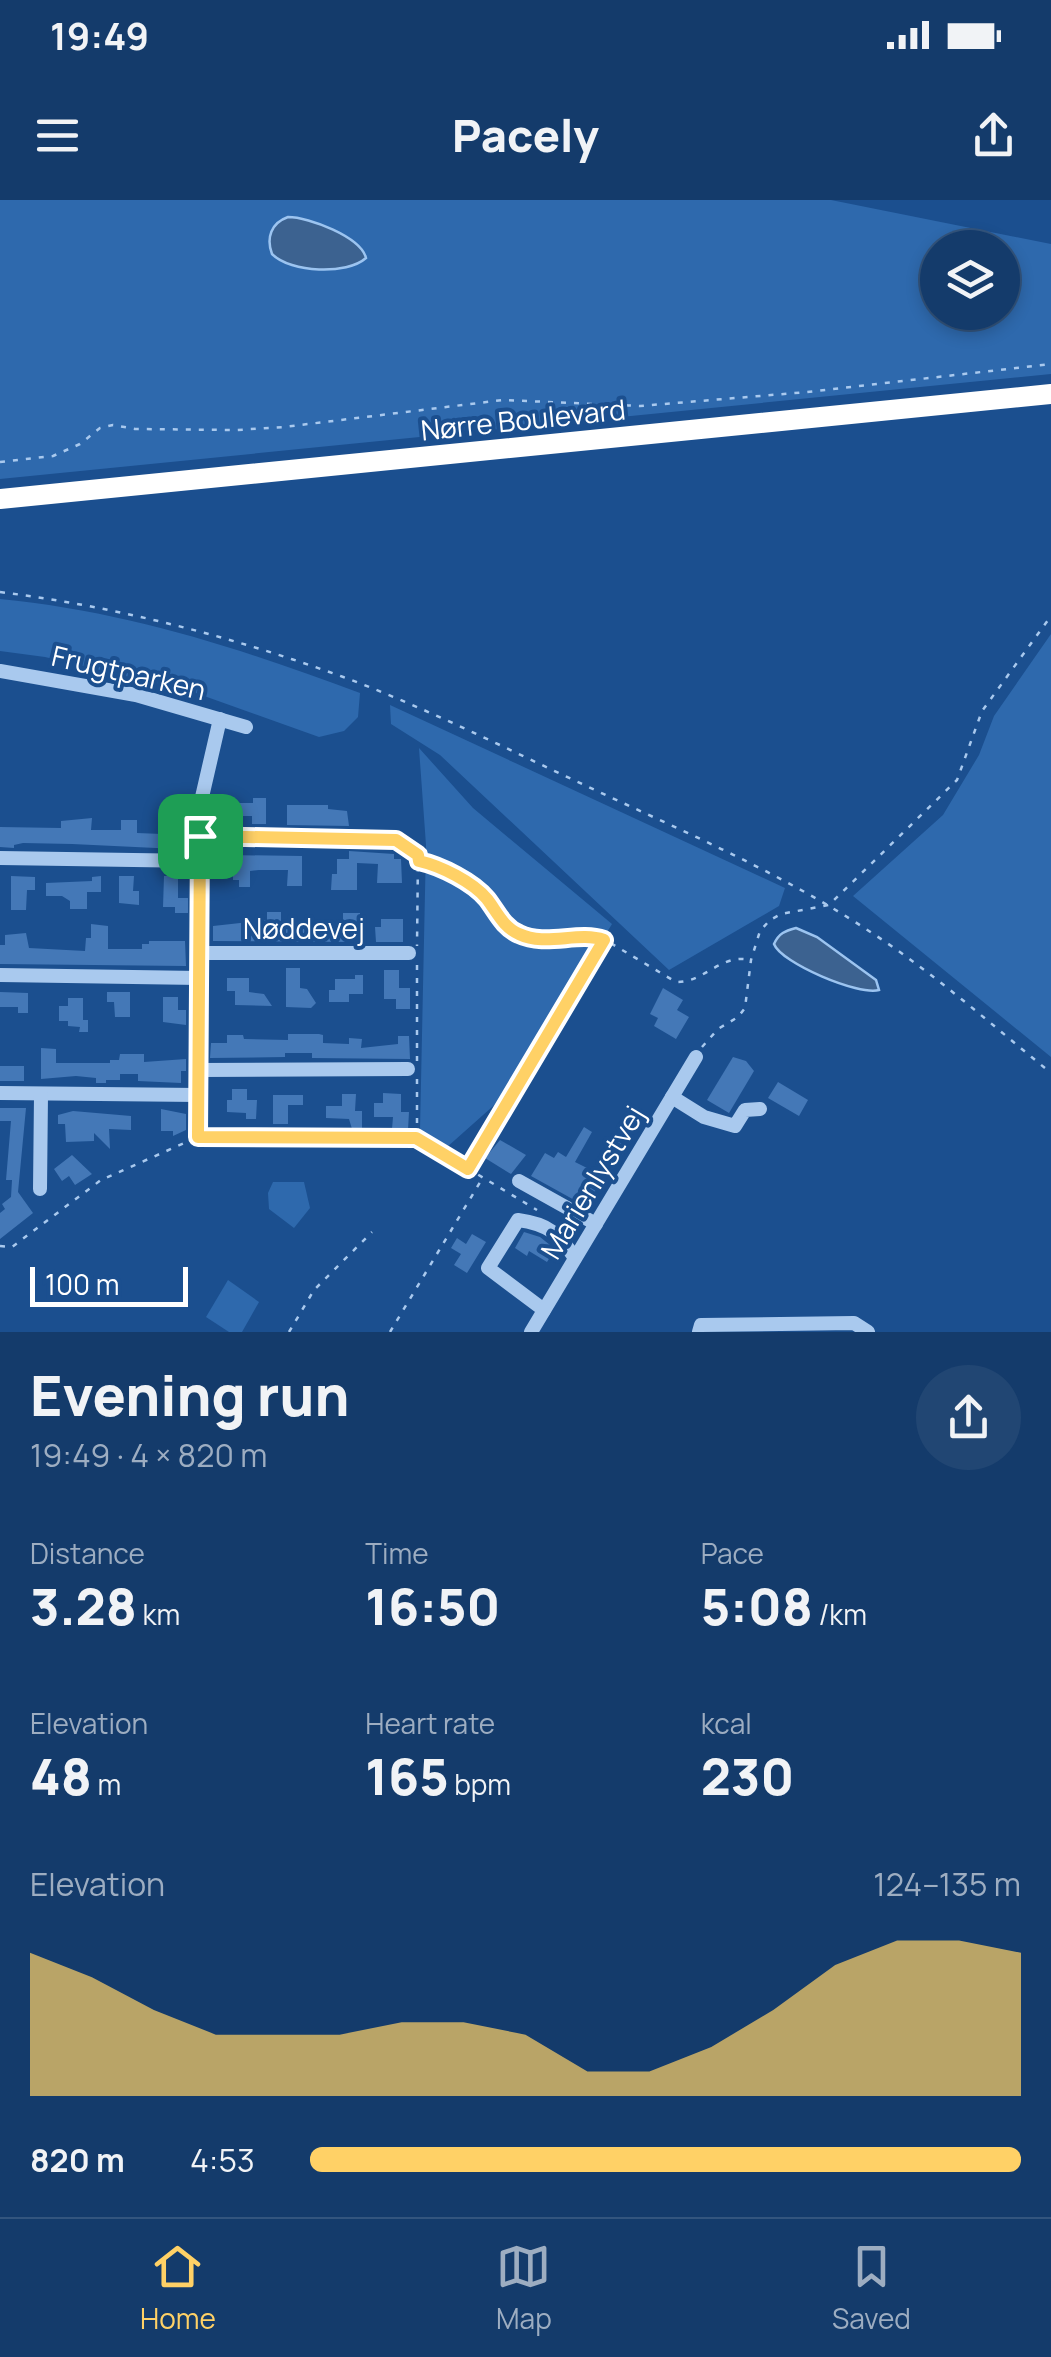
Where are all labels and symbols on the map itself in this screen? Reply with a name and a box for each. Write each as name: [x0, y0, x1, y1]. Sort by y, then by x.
street label: Nørre Boulevard: [419, 389, 627, 449]
street label: Frugtparken: [48, 636, 210, 708]
pin: [158, 794, 243, 879]
street label: Nøddevej: [243, 909, 365, 947]
street label: Marienlystvej: [531, 1098, 653, 1266]
scale bar: [30, 1262, 188, 1306]

